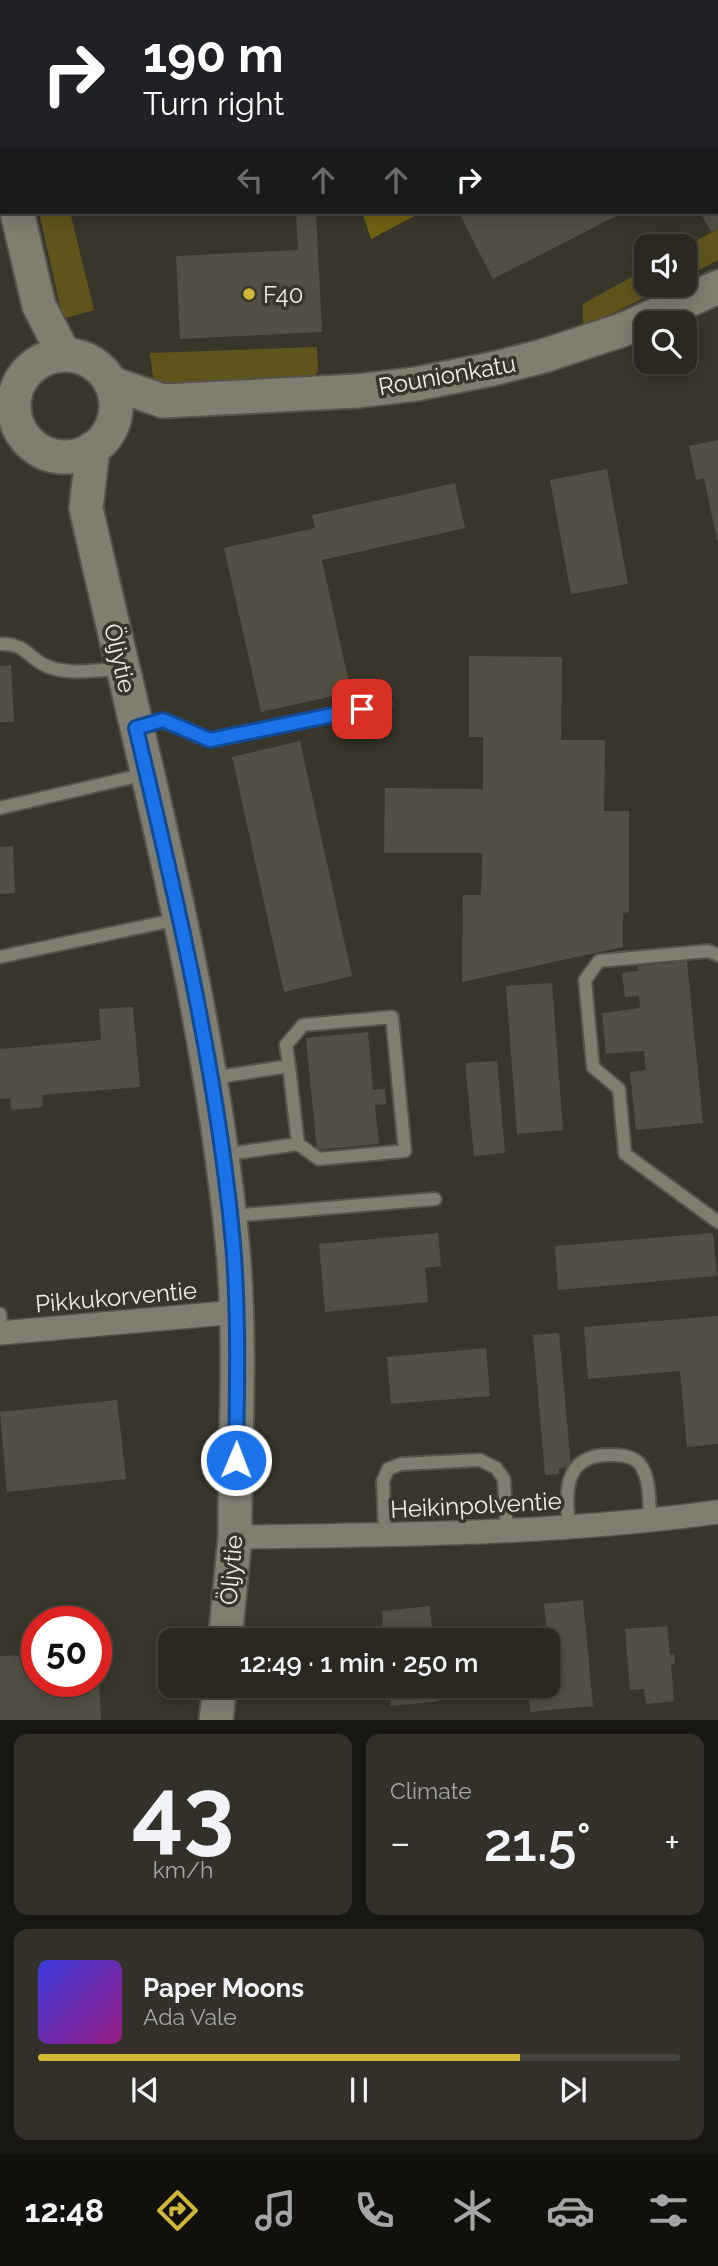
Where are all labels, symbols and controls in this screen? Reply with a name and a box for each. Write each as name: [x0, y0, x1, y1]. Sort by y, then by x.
text: 190 m: [143, 26, 284, 83]
icon: right: [28, 28, 119, 119]
text: Turn right: [143, 85, 284, 122]
icon: left: [231, 161, 269, 199]
icon: ahead: [304, 161, 342, 199]
icon: ahead: [377, 161, 415, 199]
icon: right: [450, 161, 488, 199]
map controls: [634, 234, 697, 374]
button: sound: [634, 234, 697, 297]
place label: F40: [263, 280, 303, 309]
marker: F40: [241, 286, 257, 302]
button: search: [634, 311, 697, 374]
street label: Rounionkatu: [376, 349, 518, 401]
street label: Öljytie: [98, 620, 142, 696]
pin: [332, 679, 392, 739]
icon: arrive: [343, 690, 381, 728]
street label: Pikkukorventie: [34, 1275, 198, 1319]
position arrow: [199, 1423, 273, 1497]
street label: Heikinpolventie: [390, 1486, 562, 1524]
street label: Öljytie: [213, 1534, 249, 1606]
speed limit sign: 50: [21, 1606, 112, 1697]
text: 12:49 · 1 min · 250 m: [240, 1648, 478, 1678]
text: 43: [132, 1757, 234, 1864]
text: Climate: [390, 1777, 472, 1804]
text: 21.5°: [484, 1812, 591, 1873]
text: −: [390, 1820, 410, 1865]
text: +: [664, 1820, 680, 1865]
text: km/h: [153, 1856, 213, 1883]
text: Paper Moons: [143, 1973, 304, 2003]
text: Ada Vale: [143, 2003, 237, 2030]
icon: previous: [126, 2071, 164, 2109]
icon: pause: [340, 2071, 378, 2109]
icon: next: [554, 2071, 592, 2109]
icon: directions: [153, 2186, 202, 2235]
icon: music: [251, 2186, 300, 2235]
icon: phone: [350, 2186, 399, 2235]
icon: climate: [448, 2186, 497, 2235]
icon: car: [546, 2186, 595, 2235]
icon: filters: [644, 2186, 693, 2235]
text: 12:48: [25, 2192, 104, 2229]

